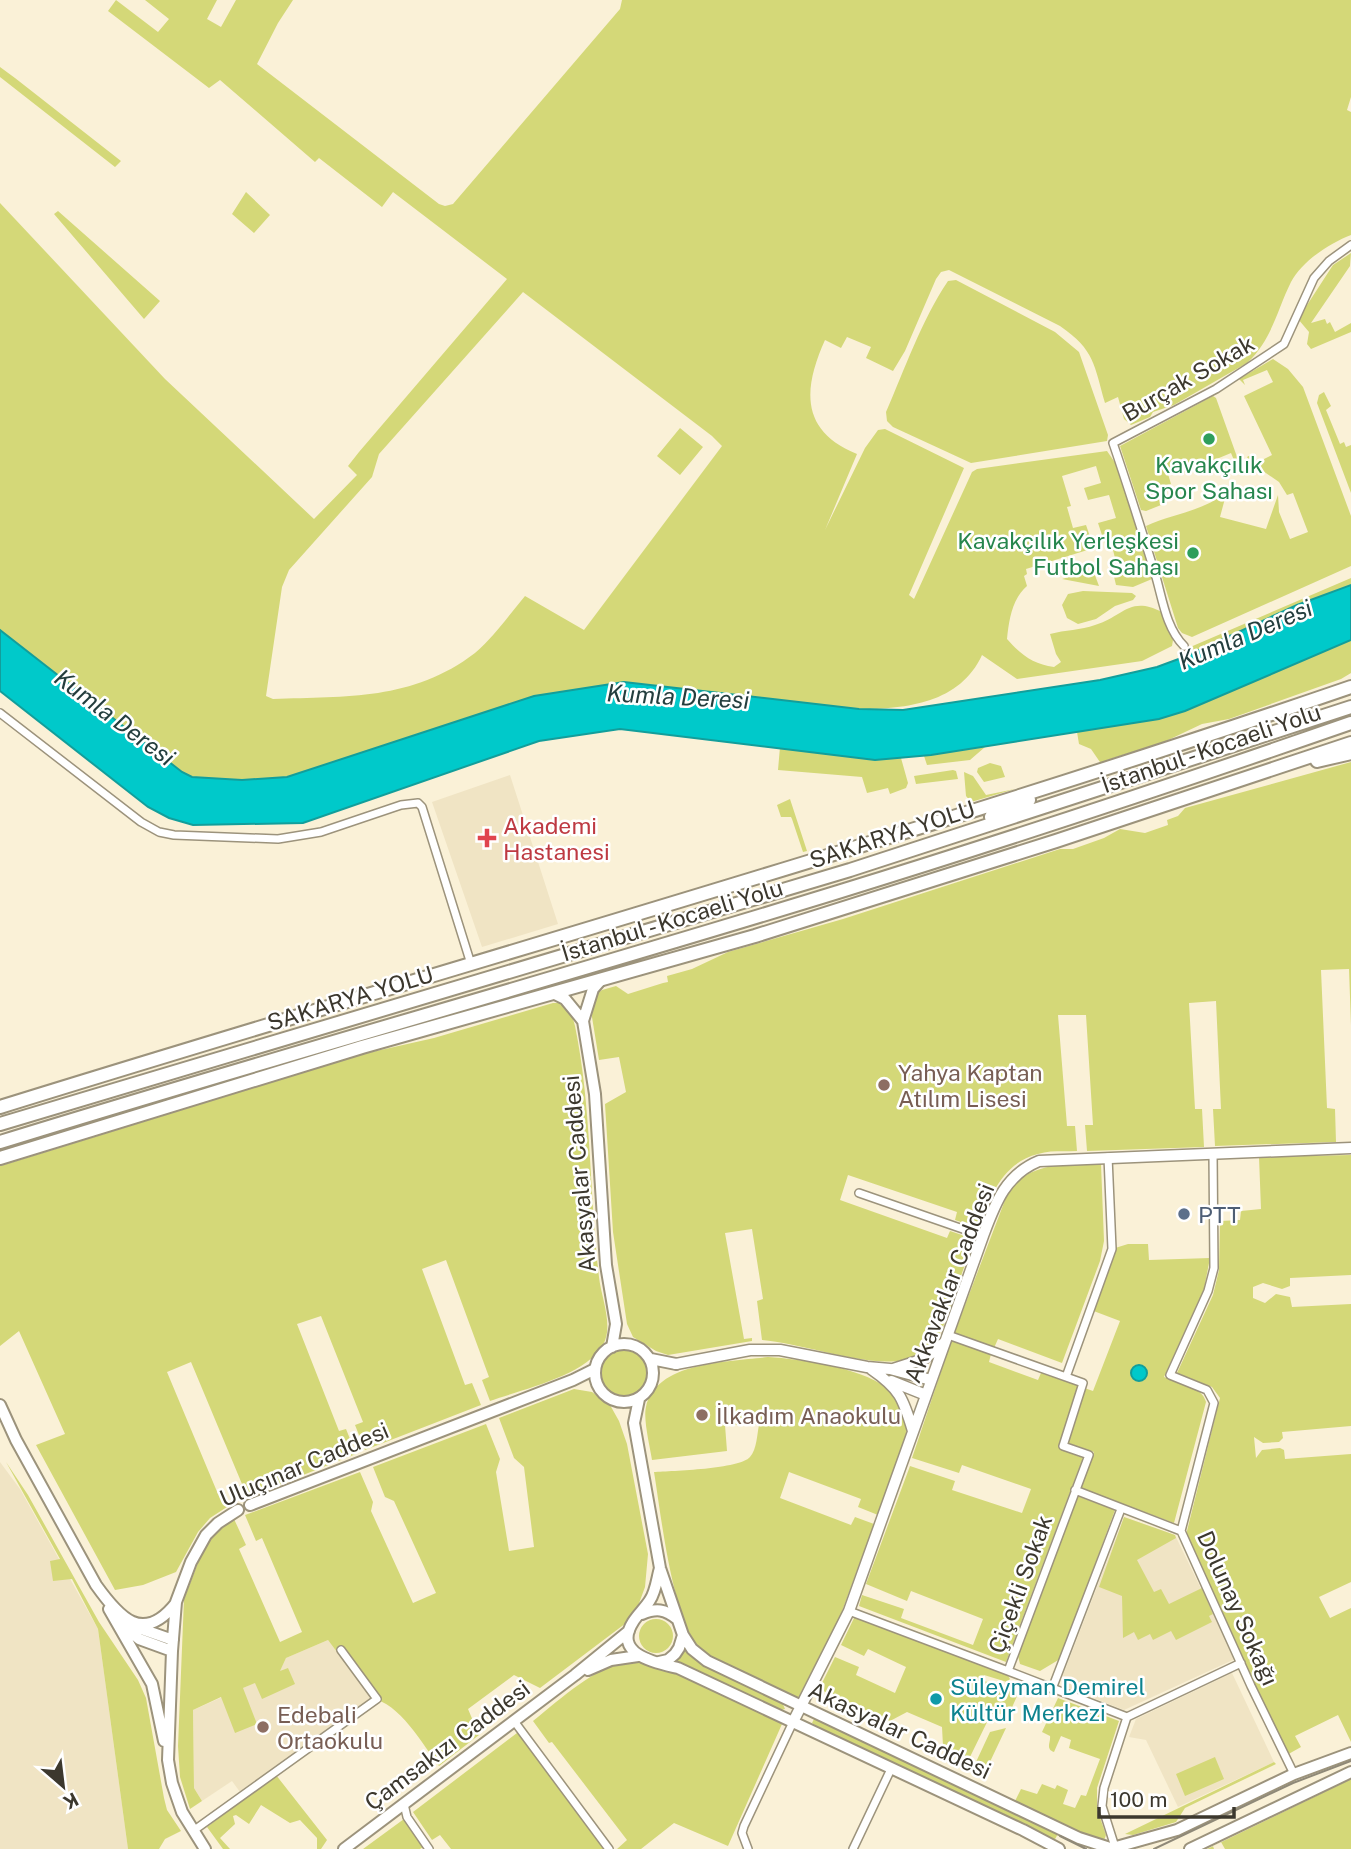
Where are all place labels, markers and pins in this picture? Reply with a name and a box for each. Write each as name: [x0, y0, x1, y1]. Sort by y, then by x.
marker: Kavakçılık Spor Sahası: [1201, 431, 1217, 447]
place label: Kavakçılık Spor Sahası: [1145, 451, 1273, 504]
place label: Kavakçılık Yerleşkesi Futbol Sahası: [957, 527, 1179, 580]
marker: Kavakçılık Yerleşkesi Futbol Sahası: [1185, 545, 1201, 561]
place label: Akademi Hastanesi: [503, 812, 610, 865]
marker: Akademi Hastanesi: [477, 828, 497, 848]
place label: Yahya Kaptan Atılım Lisesi: [898, 1059, 1043, 1112]
marker: Yahya Kaptan Atılım Lisesi: [876, 1077, 892, 1093]
place label: PTT: [1198, 1201, 1241, 1228]
marker: PTT: [1176, 1206, 1192, 1222]
place label: İlkadım Anaokulu: [716, 1402, 901, 1429]
marker: İlkadım Anaokulu: [694, 1407, 710, 1423]
place label: Süleyman Demirel Kültür Merkezi: [950, 1673, 1145, 1726]
marker: Süleyman Demirel Kültür Merkezi: [928, 1691, 944, 1707]
place label: Edebali Ortaokulu: [277, 1701, 383, 1754]
marker: Edebali Ortaokulu: [255, 1719, 271, 1735]

